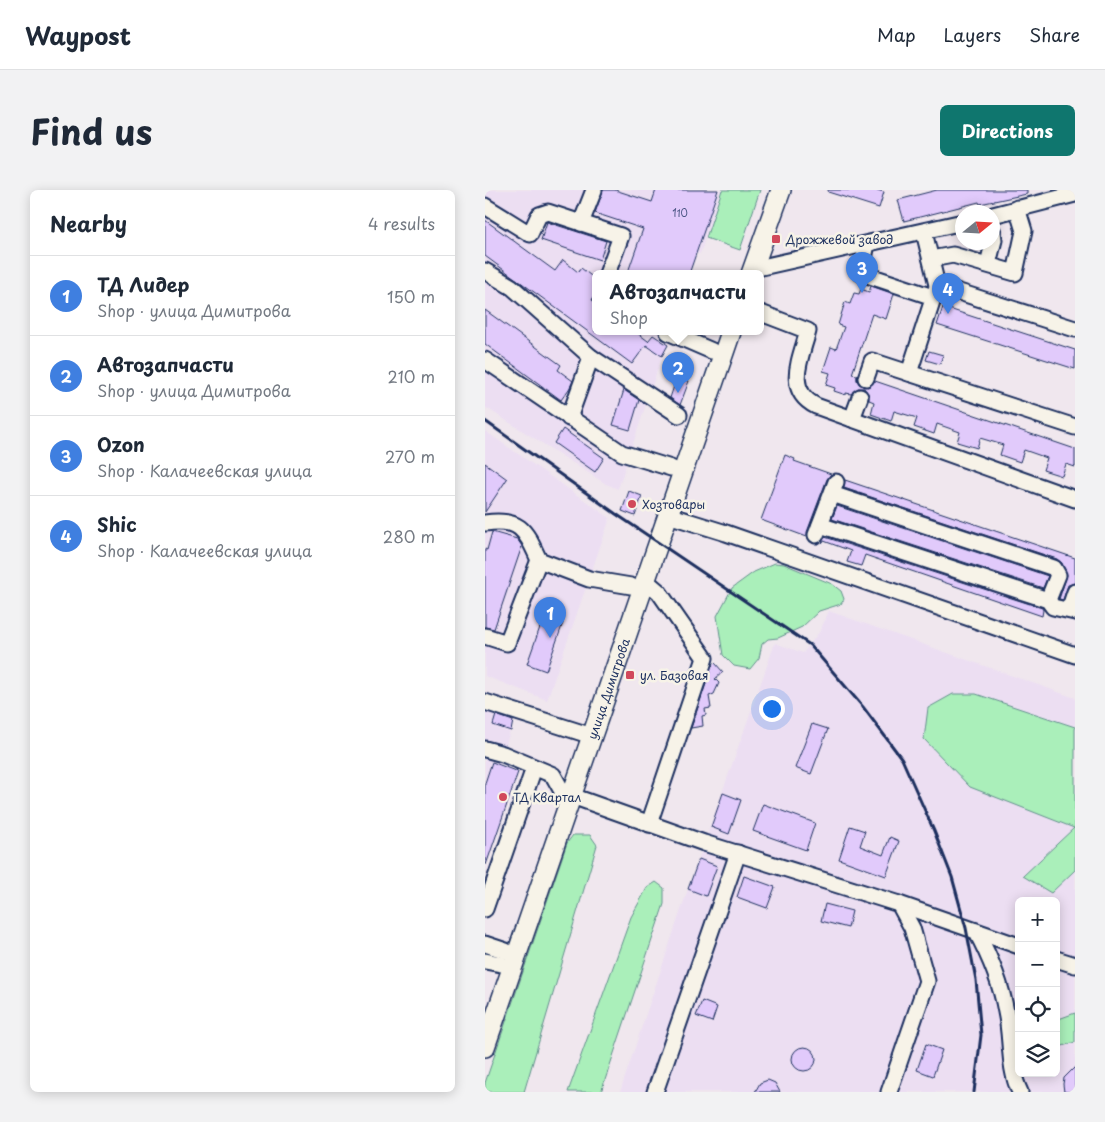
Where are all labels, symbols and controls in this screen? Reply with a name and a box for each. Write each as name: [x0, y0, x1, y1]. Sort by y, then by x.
text: Waypost: [25, 17, 131, 53]
text: Map: [877, 21, 916, 48]
text: Layers: [944, 21, 1001, 48]
text: Share: [1029, 21, 1080, 48]
text: Find us: [30, 104, 152, 157]
button: Directions: [940, 105, 1075, 156]
house number: 110: [672, 205, 688, 220]
north arrow: [955, 205, 1000, 250]
text: Nearby: [50, 207, 127, 239]
text: 4 results: [368, 211, 435, 235]
place label: Дрожжевой завод: [785, 230, 893, 248]
marker: Дрожжевой завод: [770, 233, 782, 245]
pin: 3: [846, 252, 878, 293]
text: ТД Лидер: [97, 270, 189, 298]
popup: [592, 270, 764, 335]
pin: 4: [932, 273, 964, 314]
text: Автозапчасти: [610, 277, 746, 305]
text: 1: [62, 284, 70, 308]
text: 150 m: [387, 284, 435, 308]
text: Shop · улица Димитрова: [97, 298, 291, 322]
text: Shop: [610, 305, 648, 329]
text: Автозапчасти: [97, 350, 234, 378]
pin: 2: [662, 352, 694, 393]
text: 2: [60, 364, 72, 388]
text: 210 m: [387, 364, 435, 388]
text: Shop · улица Димитрова: [97, 378, 291, 402]
text: Ozon: [97, 430, 145, 458]
text: 3: [61, 444, 71, 468]
text: 270 m: [385, 444, 435, 468]
text: Shop · Калачеевская улица: [97, 458, 312, 482]
place label: Хозтовары: [642, 495, 705, 513]
marker: Хозтовары: [626, 498, 638, 510]
text: Shic: [97, 510, 137, 538]
text: 4: [61, 524, 71, 548]
text: 280 m: [383, 524, 435, 548]
text: Shop · Калачеевская улица: [97, 538, 312, 562]
pin: 1: [534, 597, 566, 638]
street label: улица Димитрова: [583, 635, 634, 742]
place label: ул. Базовая: [640, 666, 709, 684]
marker: ул. Базовая: [624, 669, 636, 681]
your location: [759, 696, 785, 722]
place label: ТД Квартал: [513, 788, 581, 806]
marker: ТД Квартал: [497, 791, 509, 803]
map controls: [1015, 897, 1060, 1077]
button: +: [1015, 897, 1060, 942]
button: −: [1015, 942, 1060, 987]
button: locate: [1015, 987, 1060, 1032]
button: layers: [1015, 1032, 1060, 1077]

